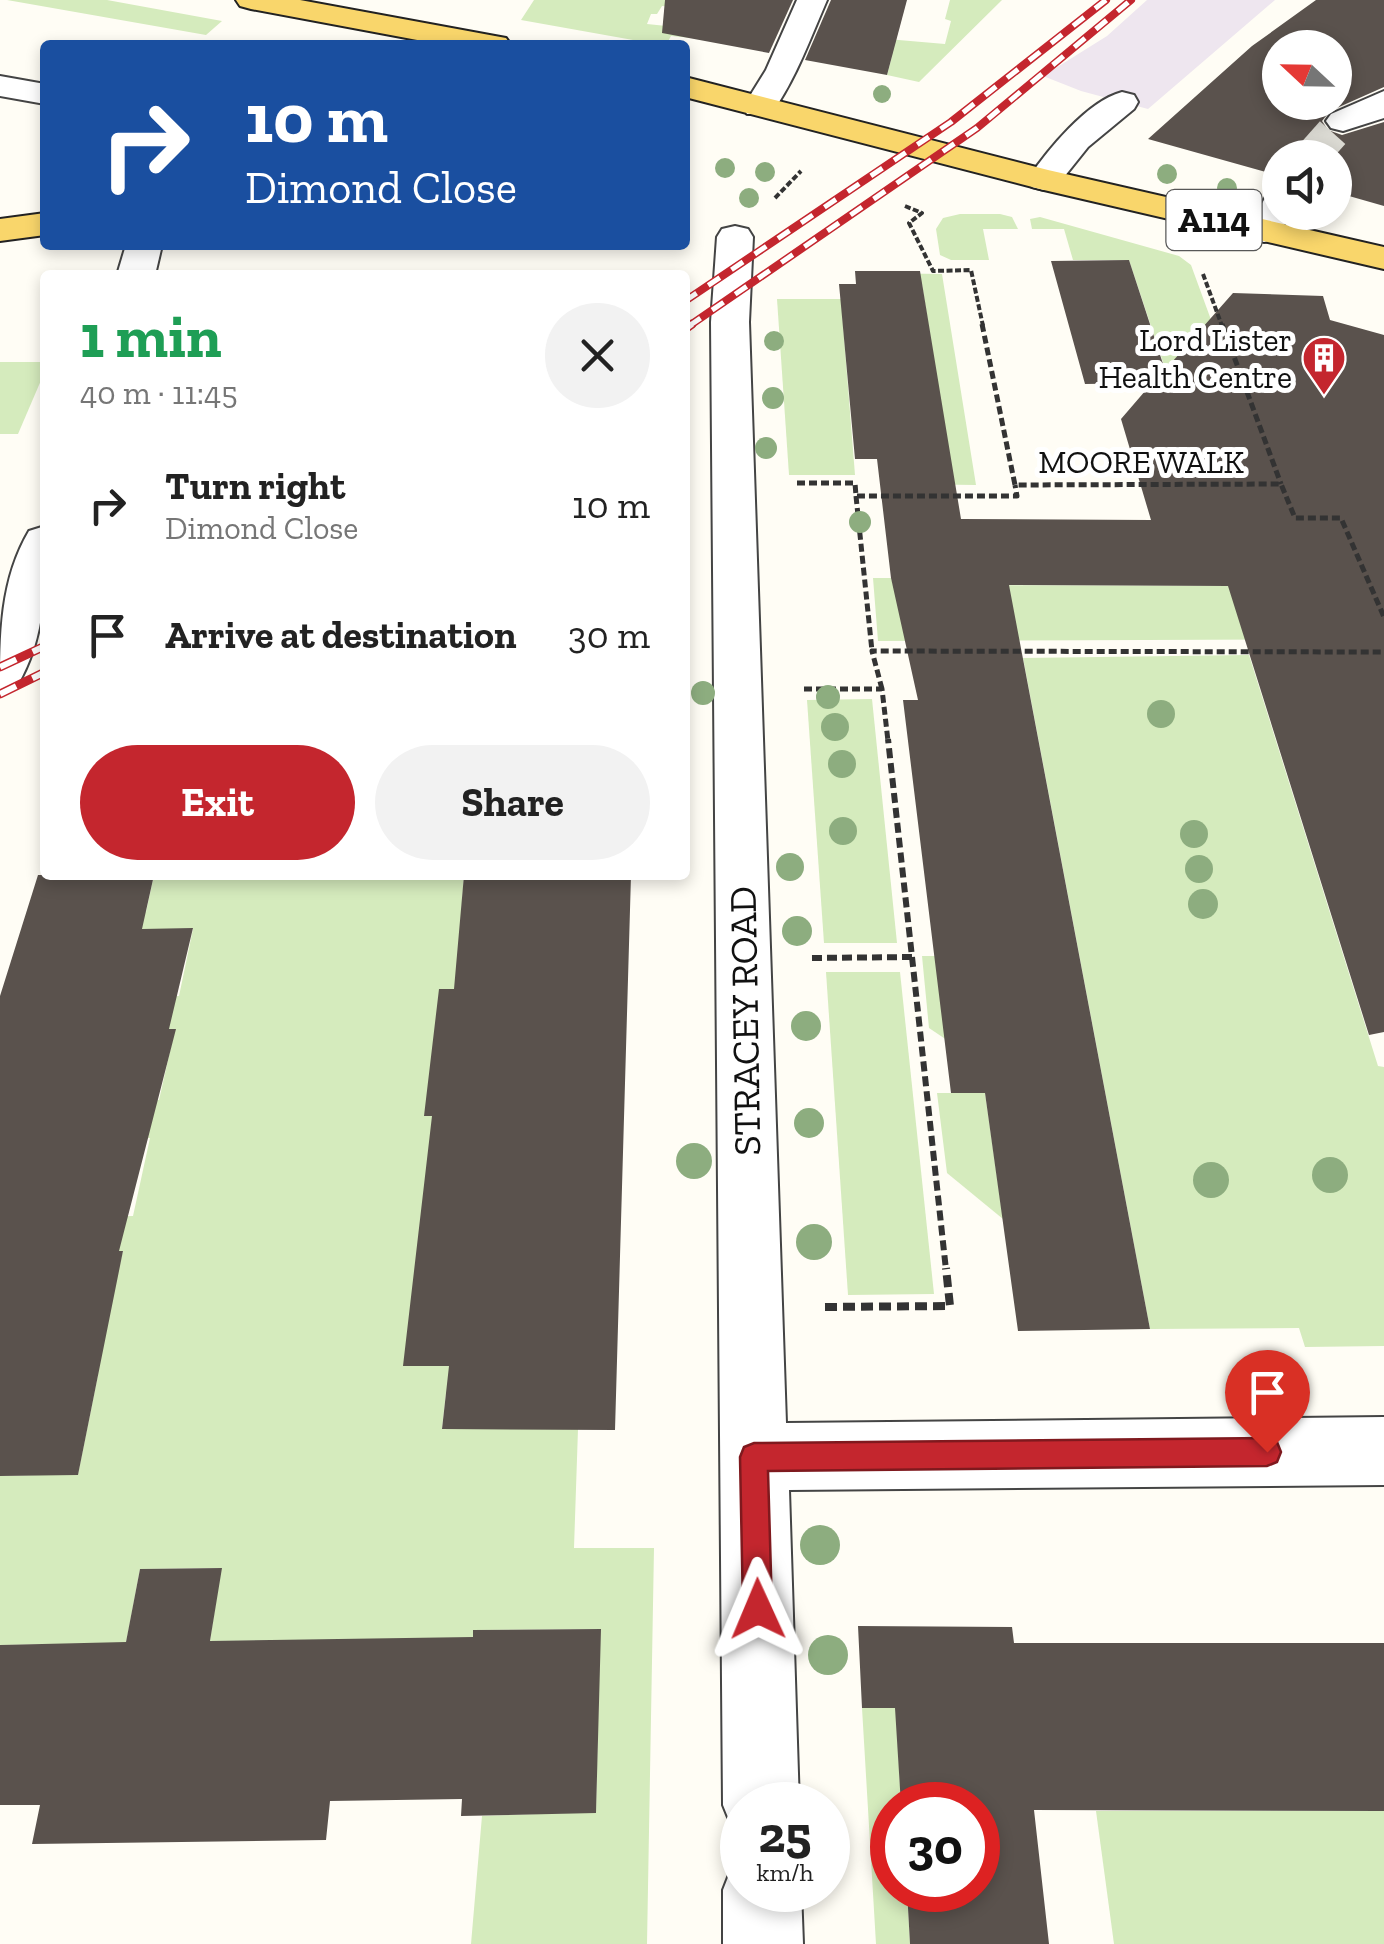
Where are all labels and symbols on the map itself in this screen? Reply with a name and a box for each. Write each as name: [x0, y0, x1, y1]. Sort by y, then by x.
north arrow: [1262, 30, 1352, 120]
road number: A114: [1166, 190, 1262, 250]
place label: Lord Lister Health Centre: [1098, 321, 1292, 396]
building icon: Lord Lister Health Centre: [1301, 335, 1347, 396]
street label: MOORE WALK: [1038, 443, 1244, 481]
street label: STRACEY ROAD: [720, 886, 770, 1156]
pin: [1225, 1350, 1310, 1453]
position arrow: [706, 1557, 810, 1661]
speed limit sign: 30: [870, 1782, 1000, 1912]

